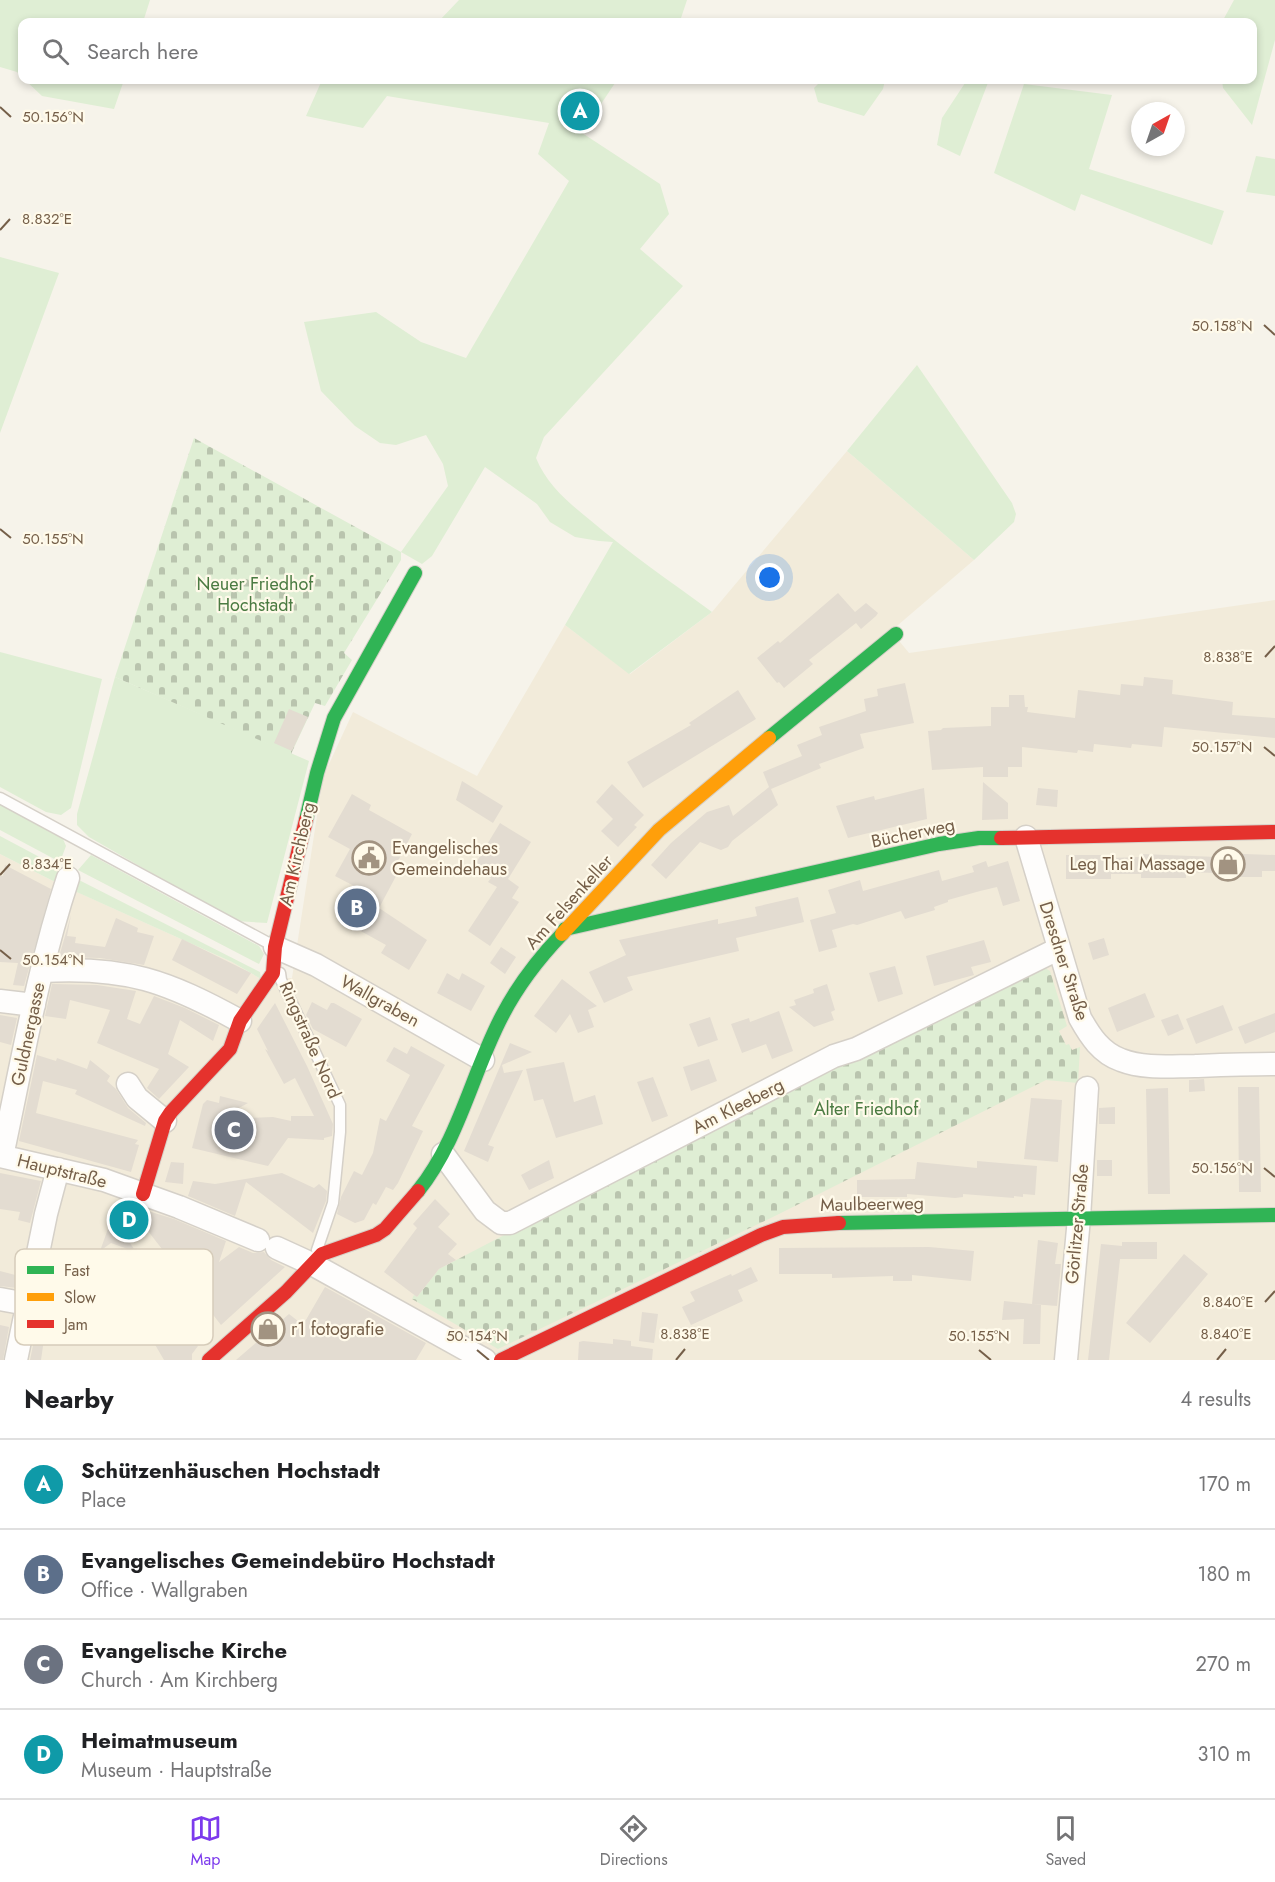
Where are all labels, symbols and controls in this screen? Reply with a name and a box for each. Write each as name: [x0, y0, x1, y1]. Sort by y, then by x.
search box: [18, 18, 1257, 84]
icon: search: [39, 35, 72, 68]
text: Search here: [87, 35, 198, 67]
pin: A: [560, 88, 600, 134]
north arrow: [1131, 102, 1185, 156]
text: 50.156°N: [22, 106, 84, 128]
text: 8.832°E: [22, 208, 72, 230]
text: 50.158°N: [1191, 315, 1253, 337]
text: 50.155°N: [22, 528, 84, 550]
your location: [755, 563, 784, 592]
park label: Neuer Friedhof Hochstadt: [197, 571, 314, 618]
text: 8.838°E: [1203, 646, 1253, 668]
text: 50.157°N: [1192, 736, 1252, 758]
street label: Am Kirchberg: [272, 800, 322, 908]
street label: Bücherweg: [869, 811, 957, 855]
place label: Evangelisches Gemeindehaus: [392, 835, 507, 882]
public building icon: Evangelisches Gemeindehaus: [351, 840, 387, 876]
shop icon: Leg Thai Massage: [1210, 846, 1246, 882]
street label: Am Felsenkeller: [519, 848, 619, 955]
place label: Leg Thai Massage: [1069, 851, 1205, 877]
text: 8.834°E: [22, 853, 72, 875]
pin: B: [338, 886, 376, 930]
street label: Dresdner Straße: [1033, 898, 1095, 1024]
text: 50.154°N: [22, 949, 84, 971]
street label: Wallgraben: [336, 969, 424, 1033]
street label: Ringstraße Nord: [273, 977, 347, 1103]
street label: Guldnergasse: [4, 980, 52, 1088]
street label: Am Kleeberg: [688, 1072, 788, 1140]
park label: Alter Friedhof: [814, 1096, 919, 1122]
pin: C: [214, 1108, 254, 1152]
street label: Hauptstraße: [15, 1147, 109, 1195]
text: 50.156°N: [1191, 1157, 1253, 1179]
street label: Görlitzer Straße: [1059, 1163, 1095, 1285]
street label: Maulbeerweg: [820, 1190, 924, 1218]
pin: D: [110, 1198, 148, 1242]
legend: [15, 1249, 213, 1345]
text: Fast: [64, 1259, 90, 1282]
text: Slow: [64, 1286, 96, 1309]
text: 8.840°E: [1203, 1291, 1253, 1313]
shop icon: r1 fotografie: [250, 1311, 286, 1347]
text: Jam: [62, 1313, 88, 1336]
place label: r1 fotografie: [291, 1316, 384, 1342]
text: 8.838°E: [660, 1323, 710, 1345]
text: 8.840°E: [1201, 1323, 1251, 1345]
text: 50.154°N: [446, 1325, 508, 1347]
text: 50.155°N: [948, 1325, 1010, 1347]
text: Nearby: [24, 1380, 113, 1418]
text: 4 results: [1180, 1385, 1251, 1414]
text: Schützenhäuschen Hochstadt: [81, 1454, 380, 1486]
text: A: [36, 1470, 51, 1499]
text: 170 m: [1198, 1470, 1251, 1499]
text: Place: [81, 1486, 126, 1515]
text: Evangelisches Gemeindebüro Hochstadt: [81, 1544, 495, 1576]
text: B: [37, 1560, 50, 1589]
text: 180 m: [1197, 1560, 1251, 1589]
text: Office · Wallgraben: [81, 1576, 248, 1605]
text: Evangelische Kirche: [81, 1634, 287, 1666]
text: C: [36, 1650, 51, 1679]
text: 270 m: [1196, 1650, 1251, 1679]
text: Church · Am Kirchberg: [81, 1666, 278, 1695]
text: Heimatmuseum: [81, 1724, 238, 1756]
text: D: [36, 1740, 51, 1769]
text: 310 m: [1197, 1740, 1251, 1769]
text: Museum · Hauptstraße: [81, 1756, 272, 1785]
tab: Map: [189, 1812, 222, 1871]
tab: Directions: [600, 1812, 668, 1871]
tab: Saved: [1045, 1812, 1086, 1871]

